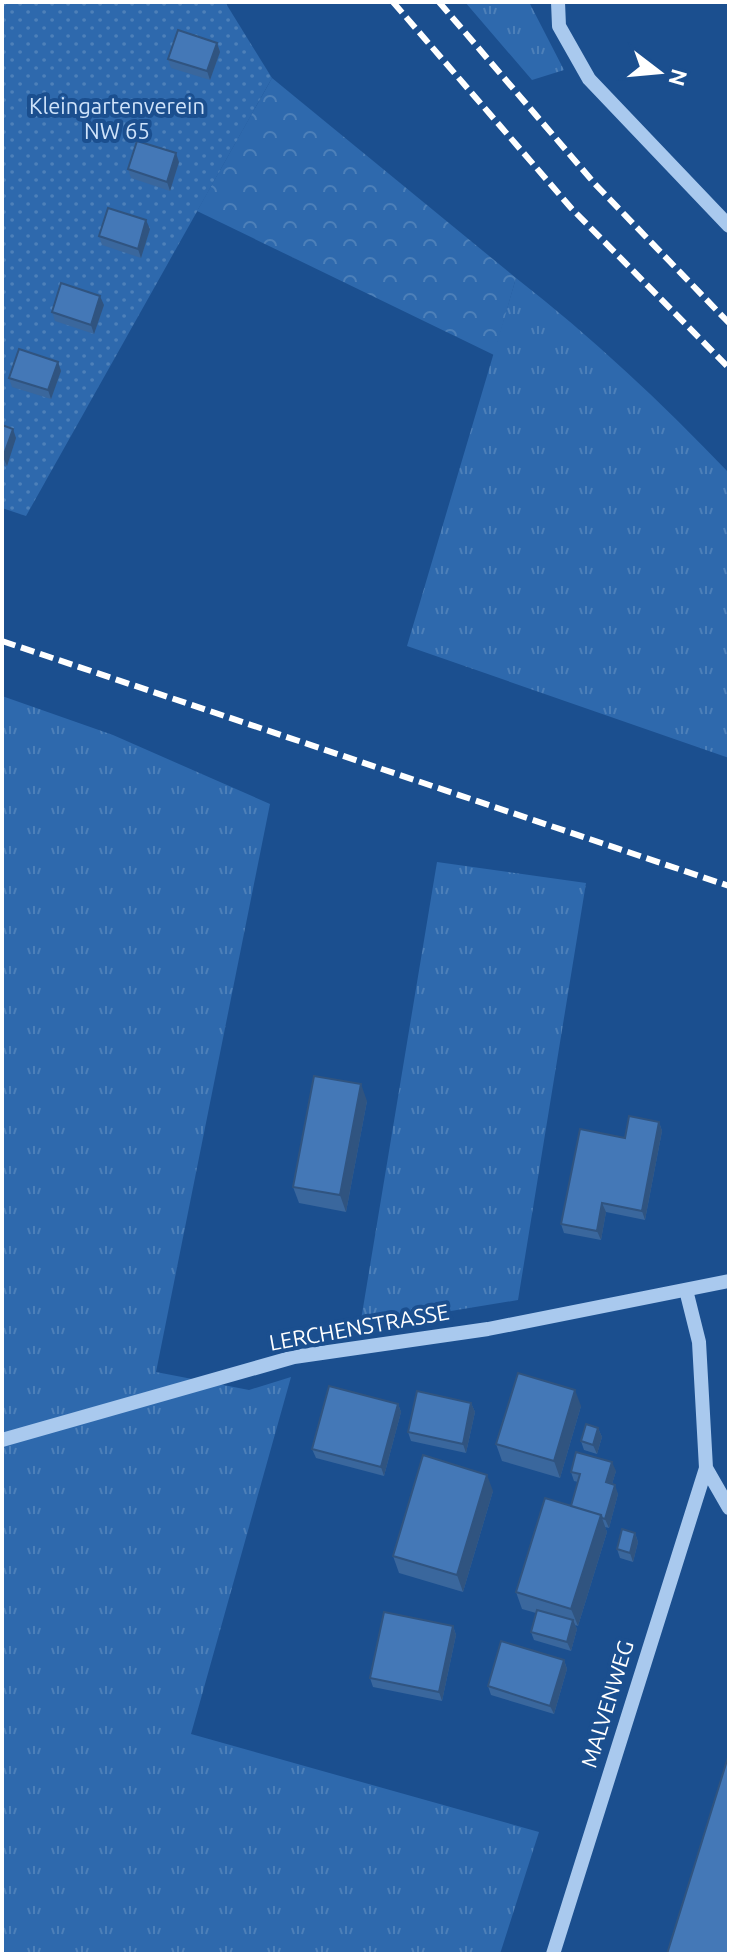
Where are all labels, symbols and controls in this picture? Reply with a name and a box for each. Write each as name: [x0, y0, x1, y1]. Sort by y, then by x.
north arrow: [619, 32, 699, 112]
text: N: [664, 66, 693, 89]
park label: Kleingartenverein NW 65: [29, 93, 205, 143]
street label: LERCHENSTRASSE: [267, 1298, 451, 1355]
street label: MALVENWEG: [575, 1637, 638, 1770]

